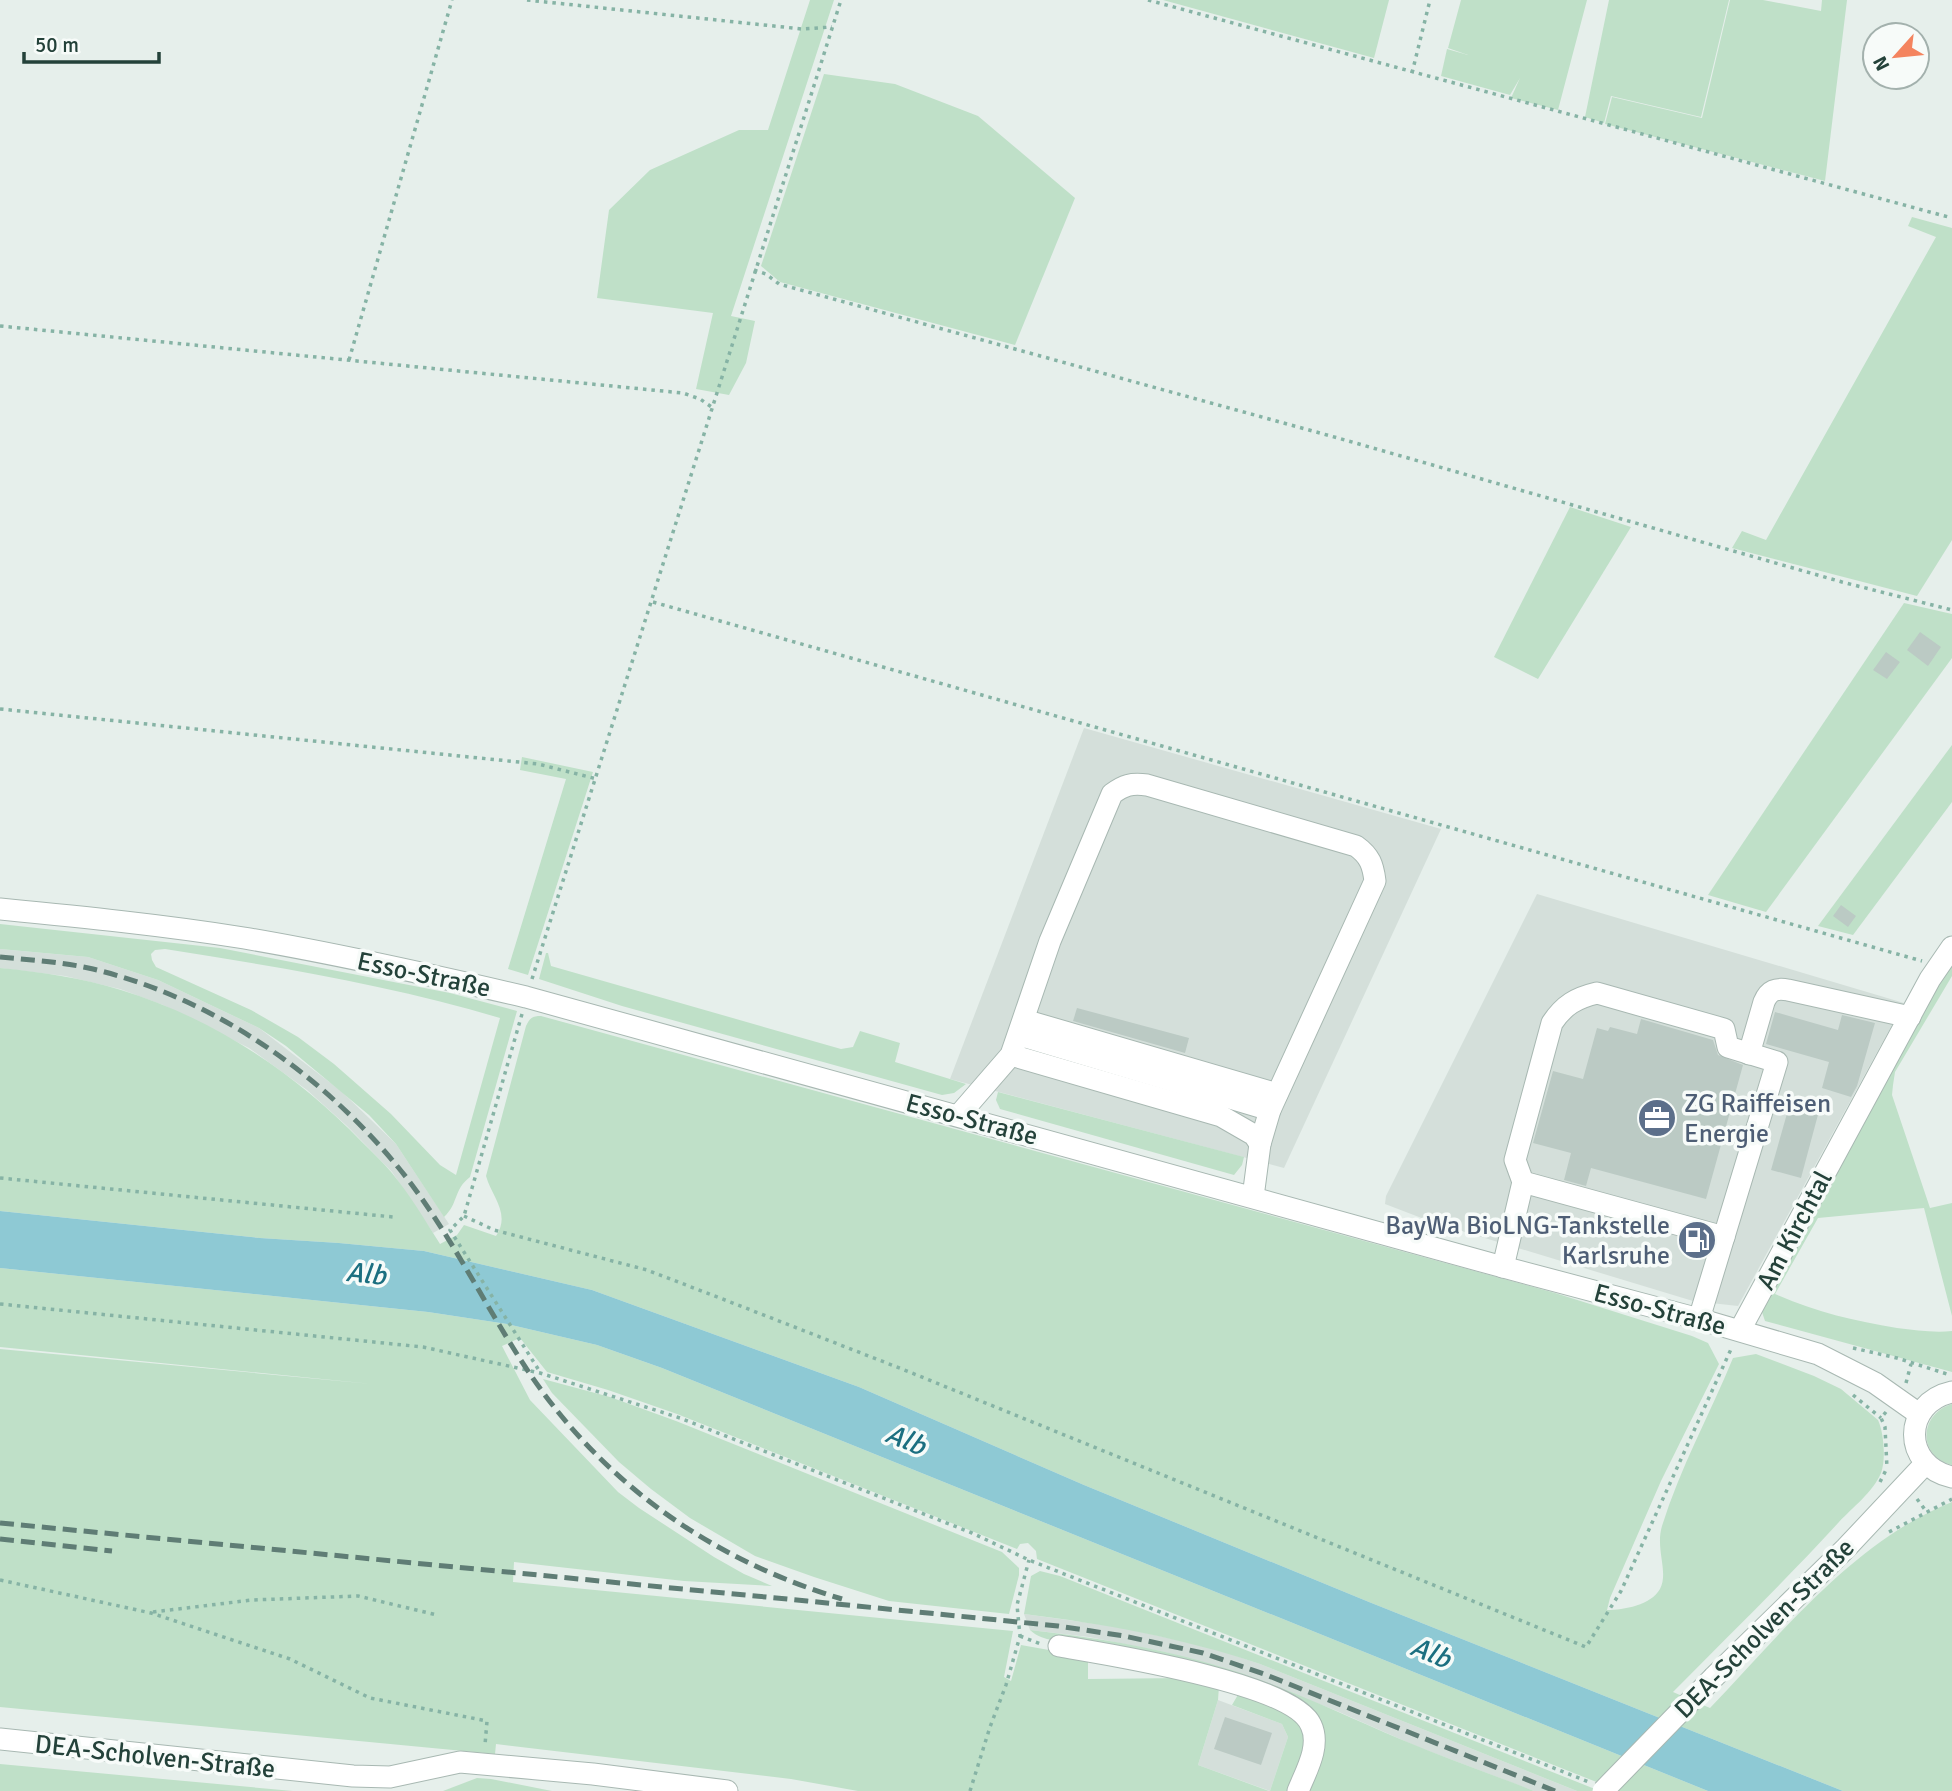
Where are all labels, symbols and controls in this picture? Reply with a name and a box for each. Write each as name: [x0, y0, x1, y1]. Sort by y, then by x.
scale bar: [24, 21, 159, 65]
north arrow: [1861, 21, 1931, 91]
text: 50 m: [35, 32, 79, 58]
text: N: [1868, 52, 1895, 75]
street label: Esso-Straße: [354, 945, 493, 1005]
street label: Esso-Straße: [902, 1087, 1041, 1153]
place label: ZG Raiffeisen Energie: [1684, 1088, 1831, 1150]
office icon: ZG Raiffeisen Energie: [1636, 1097, 1678, 1139]
street label: Am Kirchtal: [1750, 1165, 1840, 1296]
place label: BayWa BioLNG-Tankstelle Karlsruhe: [1385, 1210, 1670, 1272]
fuel station icon: BayWa BioLNG-Tankstelle Karlsruhe: [1676, 1219, 1718, 1261]
water label: Alb: [344, 1255, 389, 1293]
street label: Esso-Straße: [1590, 1277, 1729, 1343]
water label: Alb: [881, 1417, 932, 1464]
street label: DEA-Scholven-Straße: [1668, 1532, 1861, 1725]
water label: Alb: [1406, 1630, 1457, 1677]
street label: DEA-Scholven-Straße: [33, 1728, 277, 1786]

